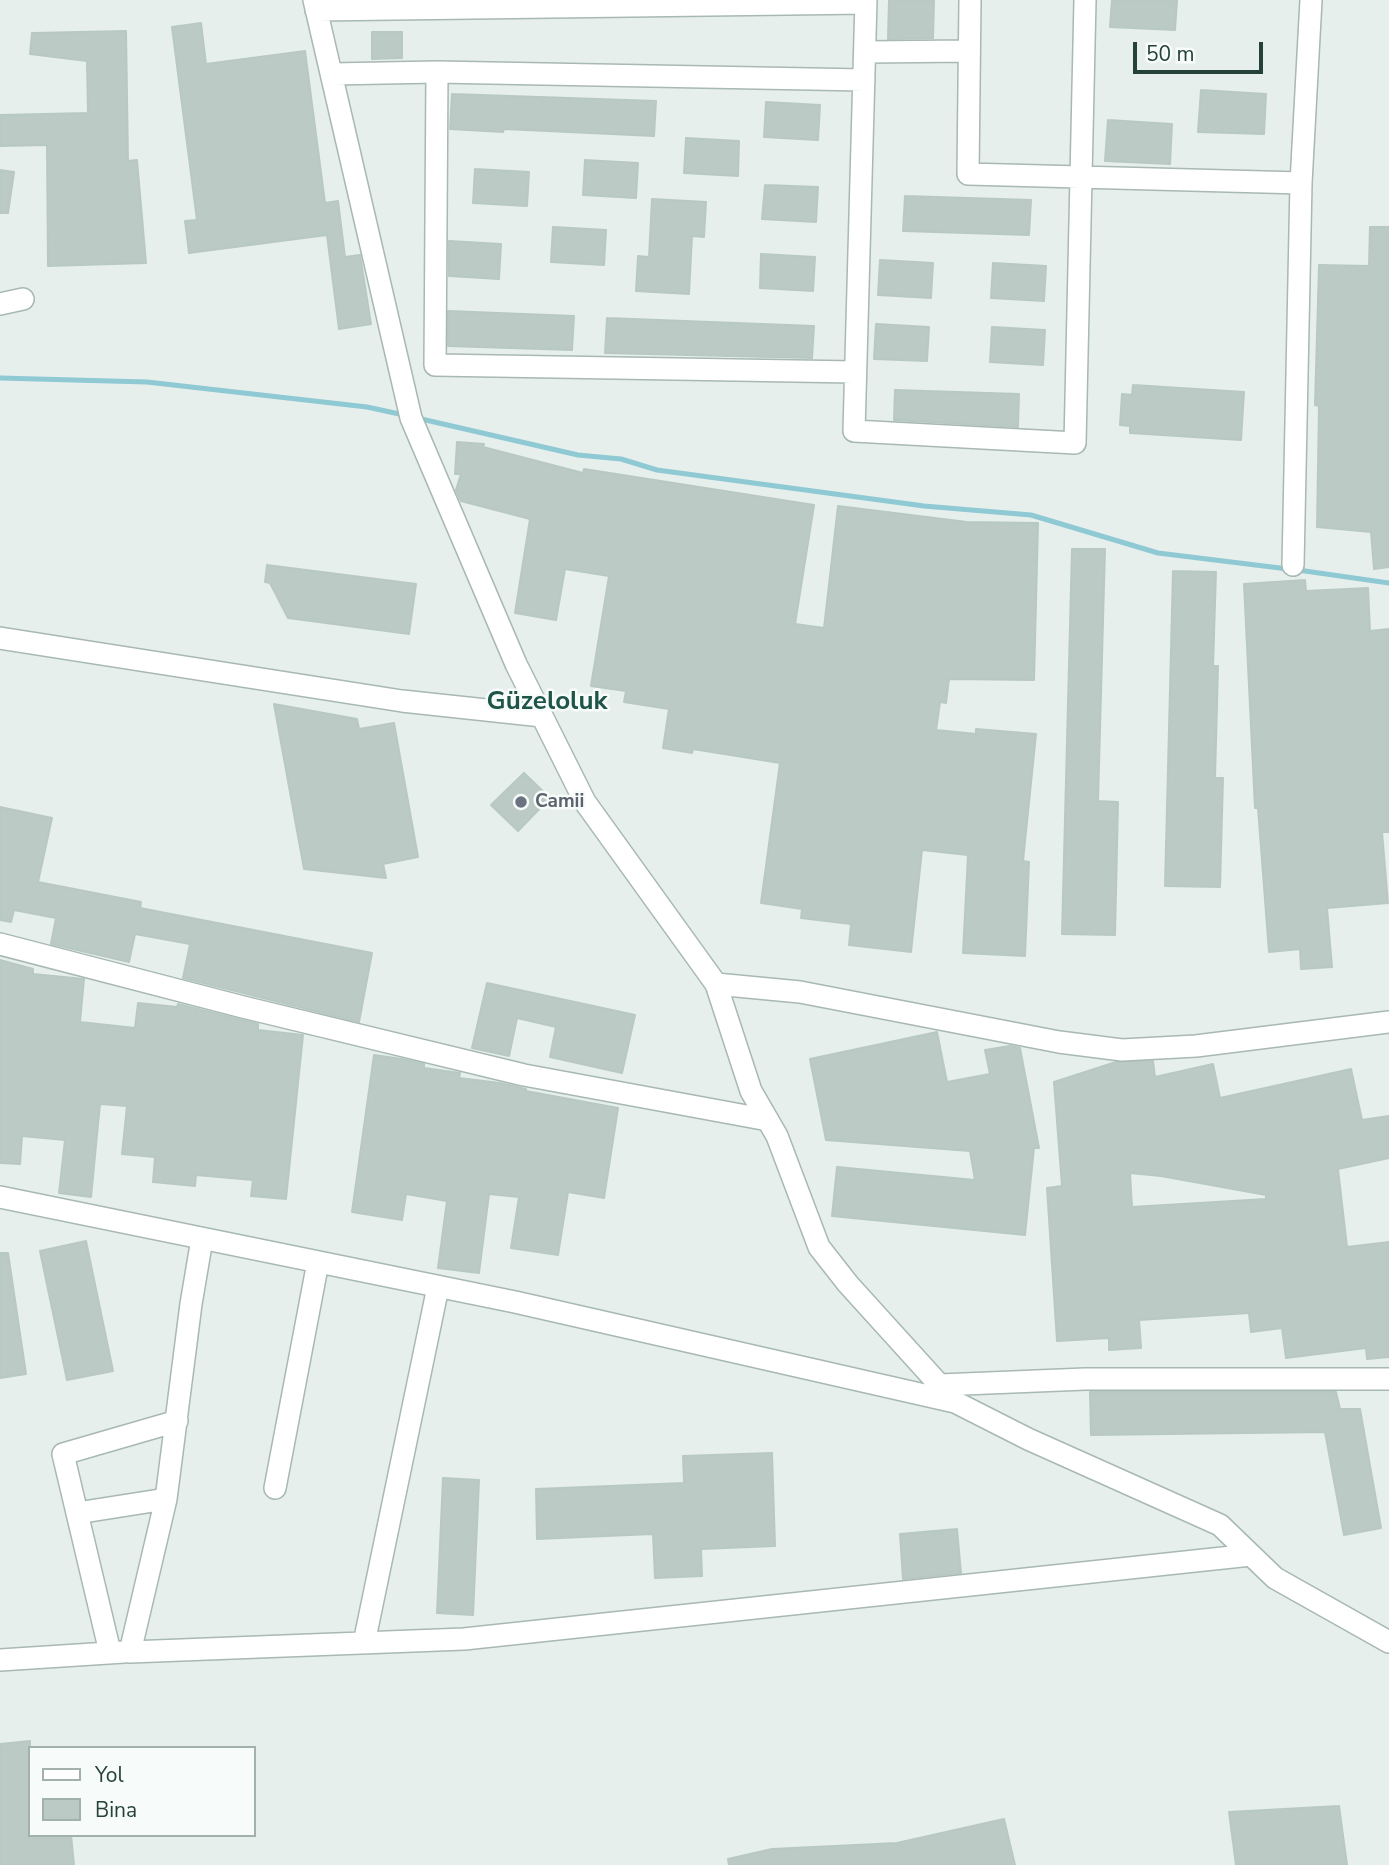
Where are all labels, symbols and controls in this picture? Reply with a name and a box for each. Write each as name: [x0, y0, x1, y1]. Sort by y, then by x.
scale bar: [1137, 28, 1266, 72]
text: 50 m: [1146, 40, 1195, 68]
district label: Güzeloluk: [487, 687, 607, 719]
place label: Camii: [535, 791, 584, 813]
marker: Camii: [513, 794, 529, 810]
legend: [28, 1746, 256, 1837]
text: Yol: [95, 1761, 124, 1789]
text: Bina: [95, 1796, 137, 1824]

